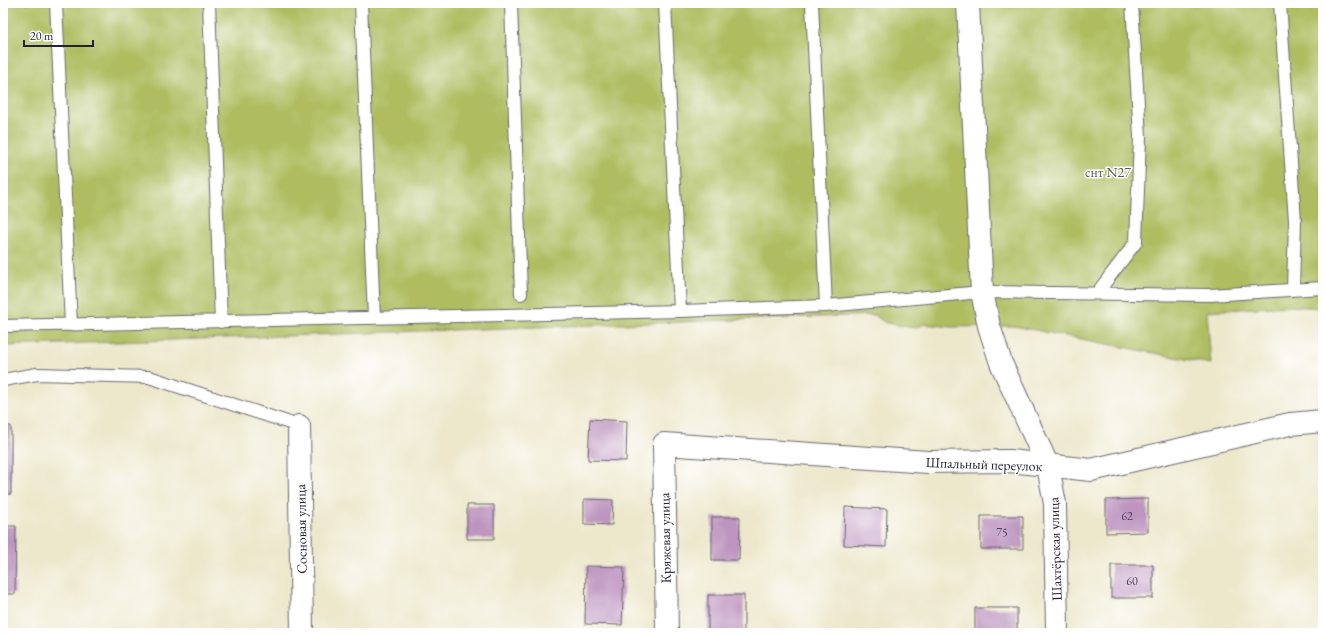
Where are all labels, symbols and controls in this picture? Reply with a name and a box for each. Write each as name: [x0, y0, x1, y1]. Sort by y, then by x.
scale bar: [24, 22, 93, 48]
text: 20 m: [30, 28, 54, 44]
park label: снт N27: [1085, 163, 1131, 181]
street label: Шпальный переулок: [925, 453, 1043, 475]
street label: Сосновая улица: [291, 484, 311, 574]
street label: Кряжевая улица: [655, 492, 675, 584]
street label: Шахтёрская улица: [1044, 496, 1066, 601]
house number: 62: [1121, 508, 1133, 524]
house number: 75: [996, 524, 1008, 540]
house number: 60: [1126, 573, 1138, 589]

